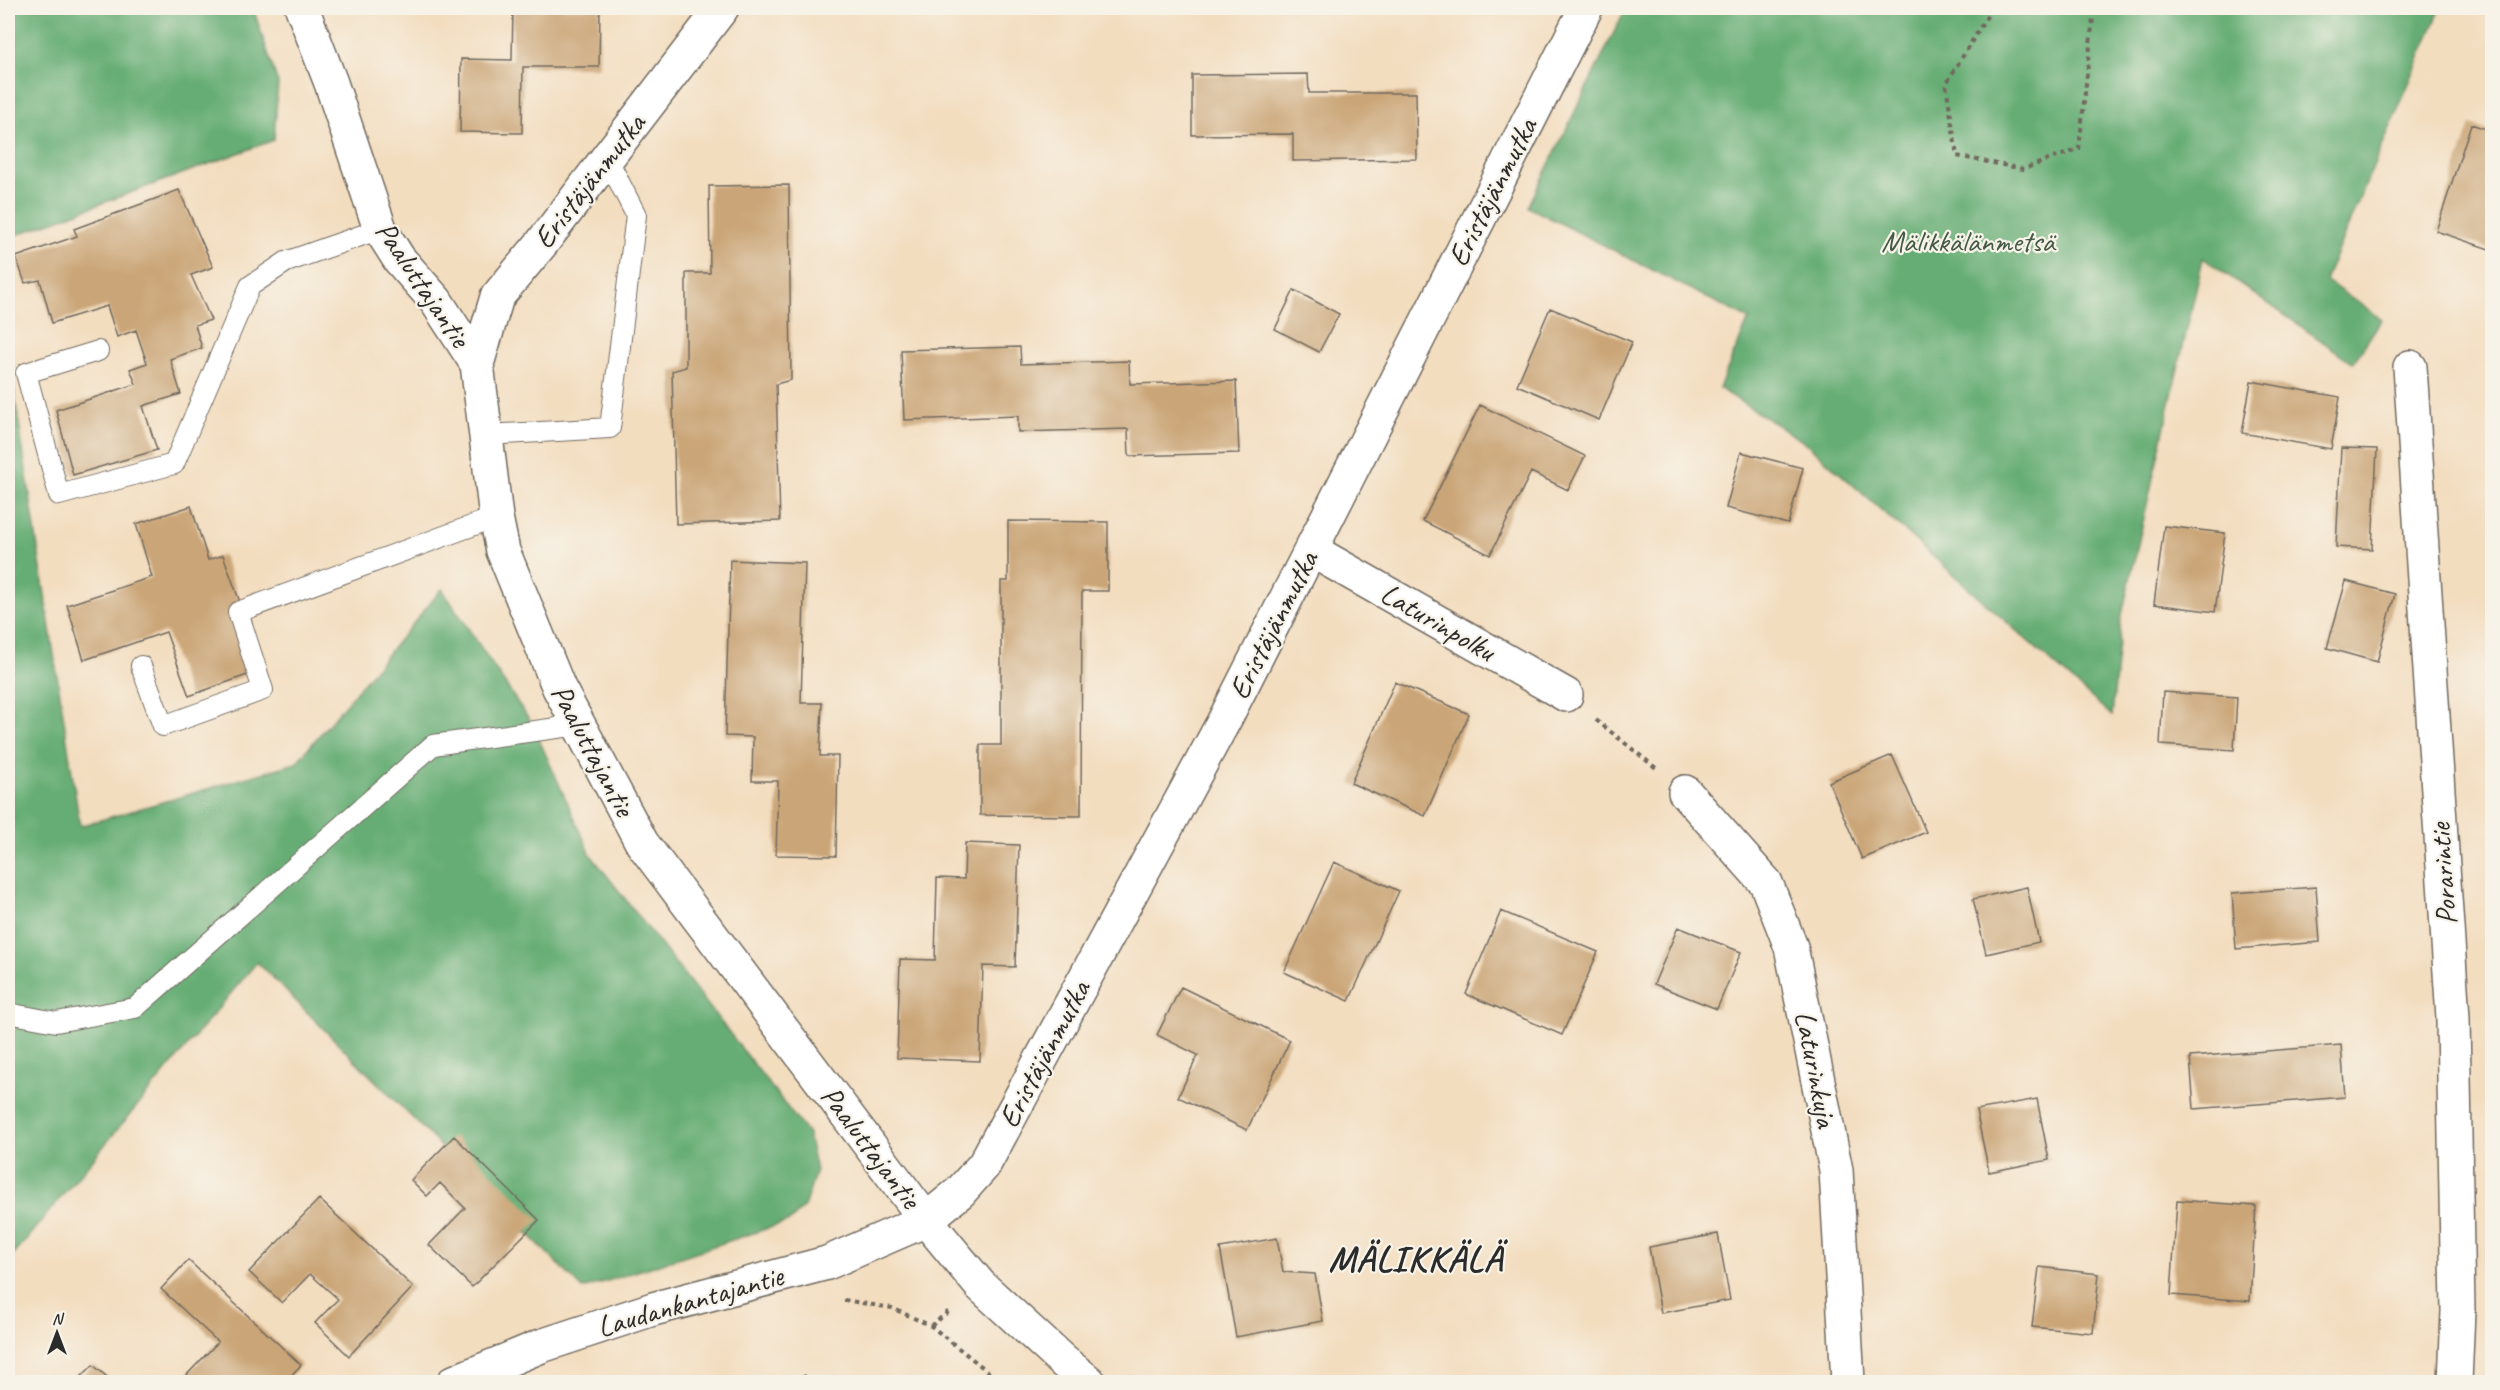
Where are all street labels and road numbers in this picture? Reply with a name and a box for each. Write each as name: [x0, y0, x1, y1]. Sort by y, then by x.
street label: Eristäjänmutka: [525, 104, 655, 256]
street label: Eristäjänmutka: [1439, 110, 1546, 272]
street label: Paaluttajantie: [367, 214, 480, 356]
street label: Eristäjänmutka: [1220, 543, 1327, 705]
street label: Laturinpolku: [1374, 574, 1504, 671]
street label: Paaluttajantie: [542, 678, 645, 824]
street label: Porarintie: [2420, 820, 2466, 926]
street label: Eristäjänmutka: [989, 972, 1099, 1134]
street label: Laturinkuja: [1786, 1008, 1846, 1132]
street label: Paaluttajantie: [813, 1078, 931, 1218]
street label: Laudankantajantie: [593, 1256, 789, 1346]

